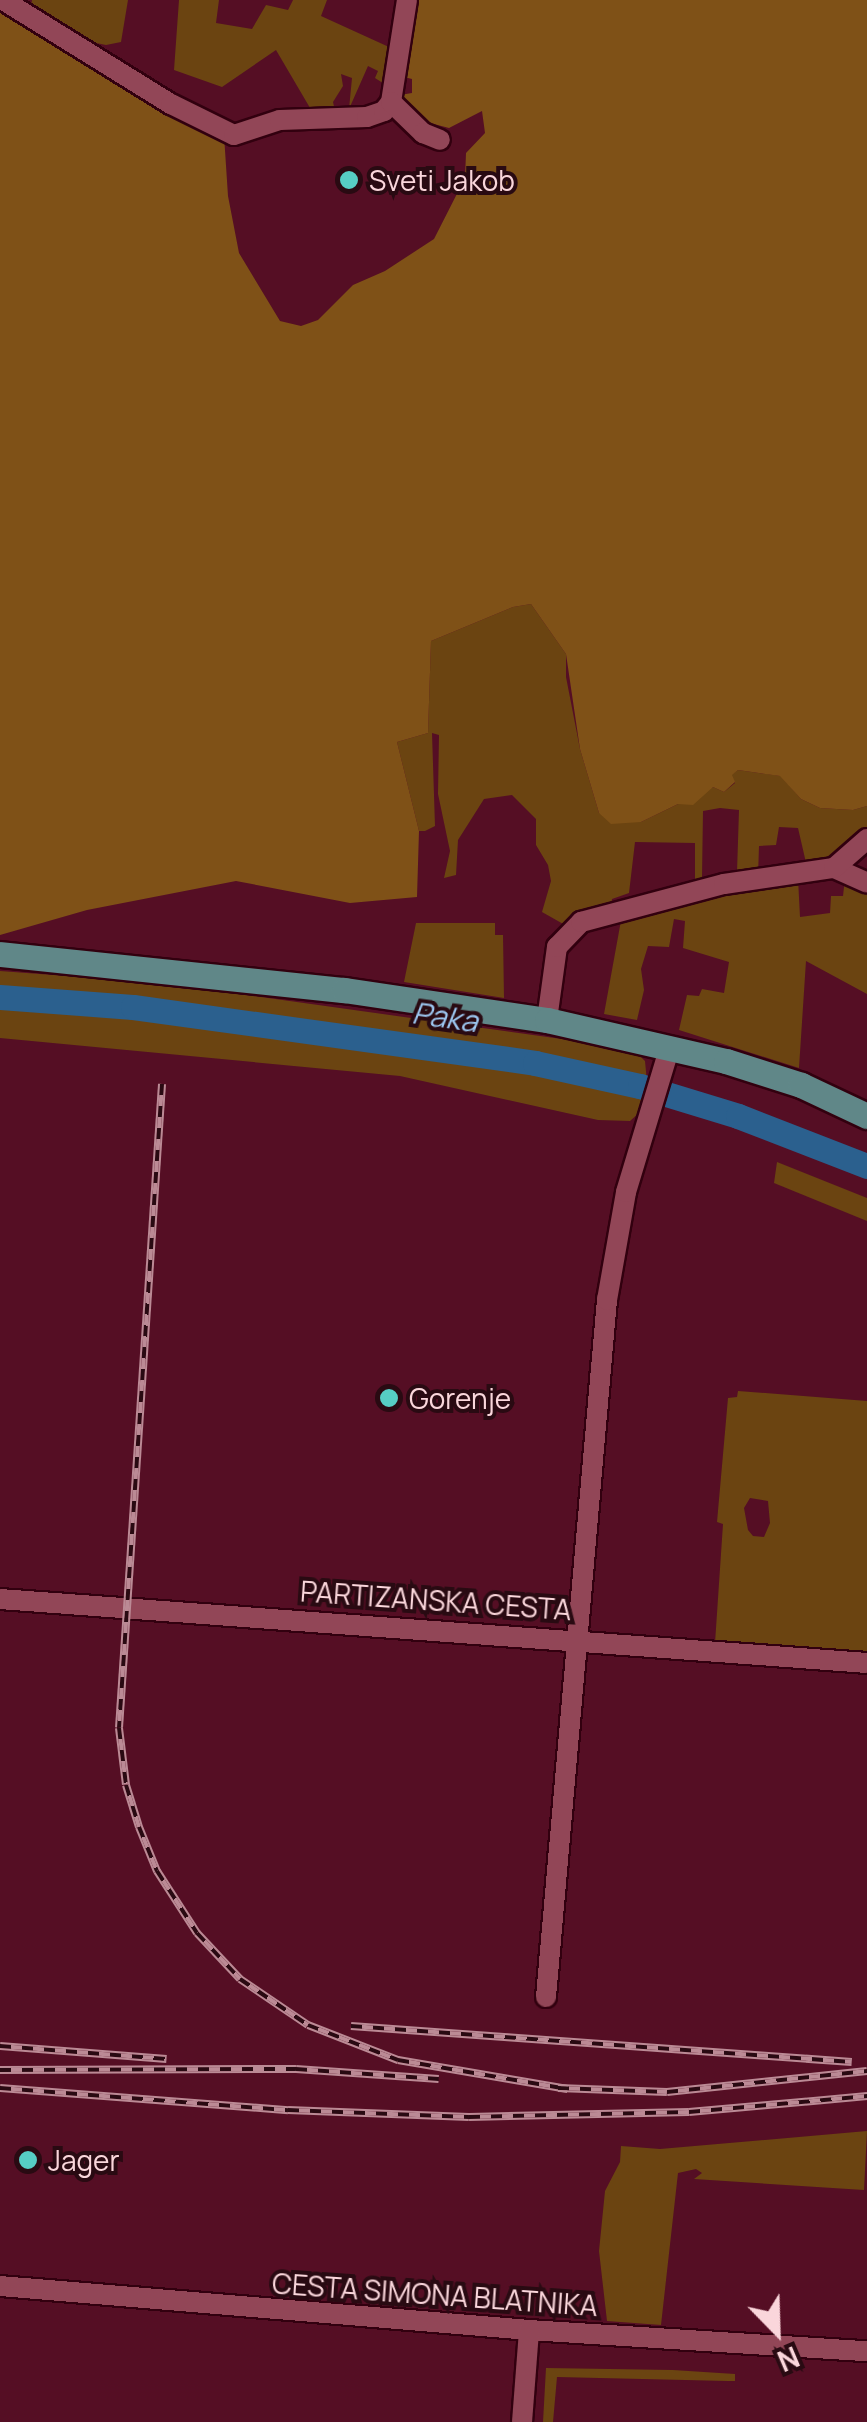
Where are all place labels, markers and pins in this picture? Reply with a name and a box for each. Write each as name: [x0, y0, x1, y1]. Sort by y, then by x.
place label: Sveti Jakob: [369, 163, 515, 197]
marker: Sveti Jakob: [338, 169, 360, 191]
place label: Gorenje: [409, 1381, 511, 1415]
marker: Gorenje: [378, 1387, 400, 1409]
place label: Jager: [48, 2143, 120, 2177]
marker: Jager: [17, 2149, 39, 2171]

